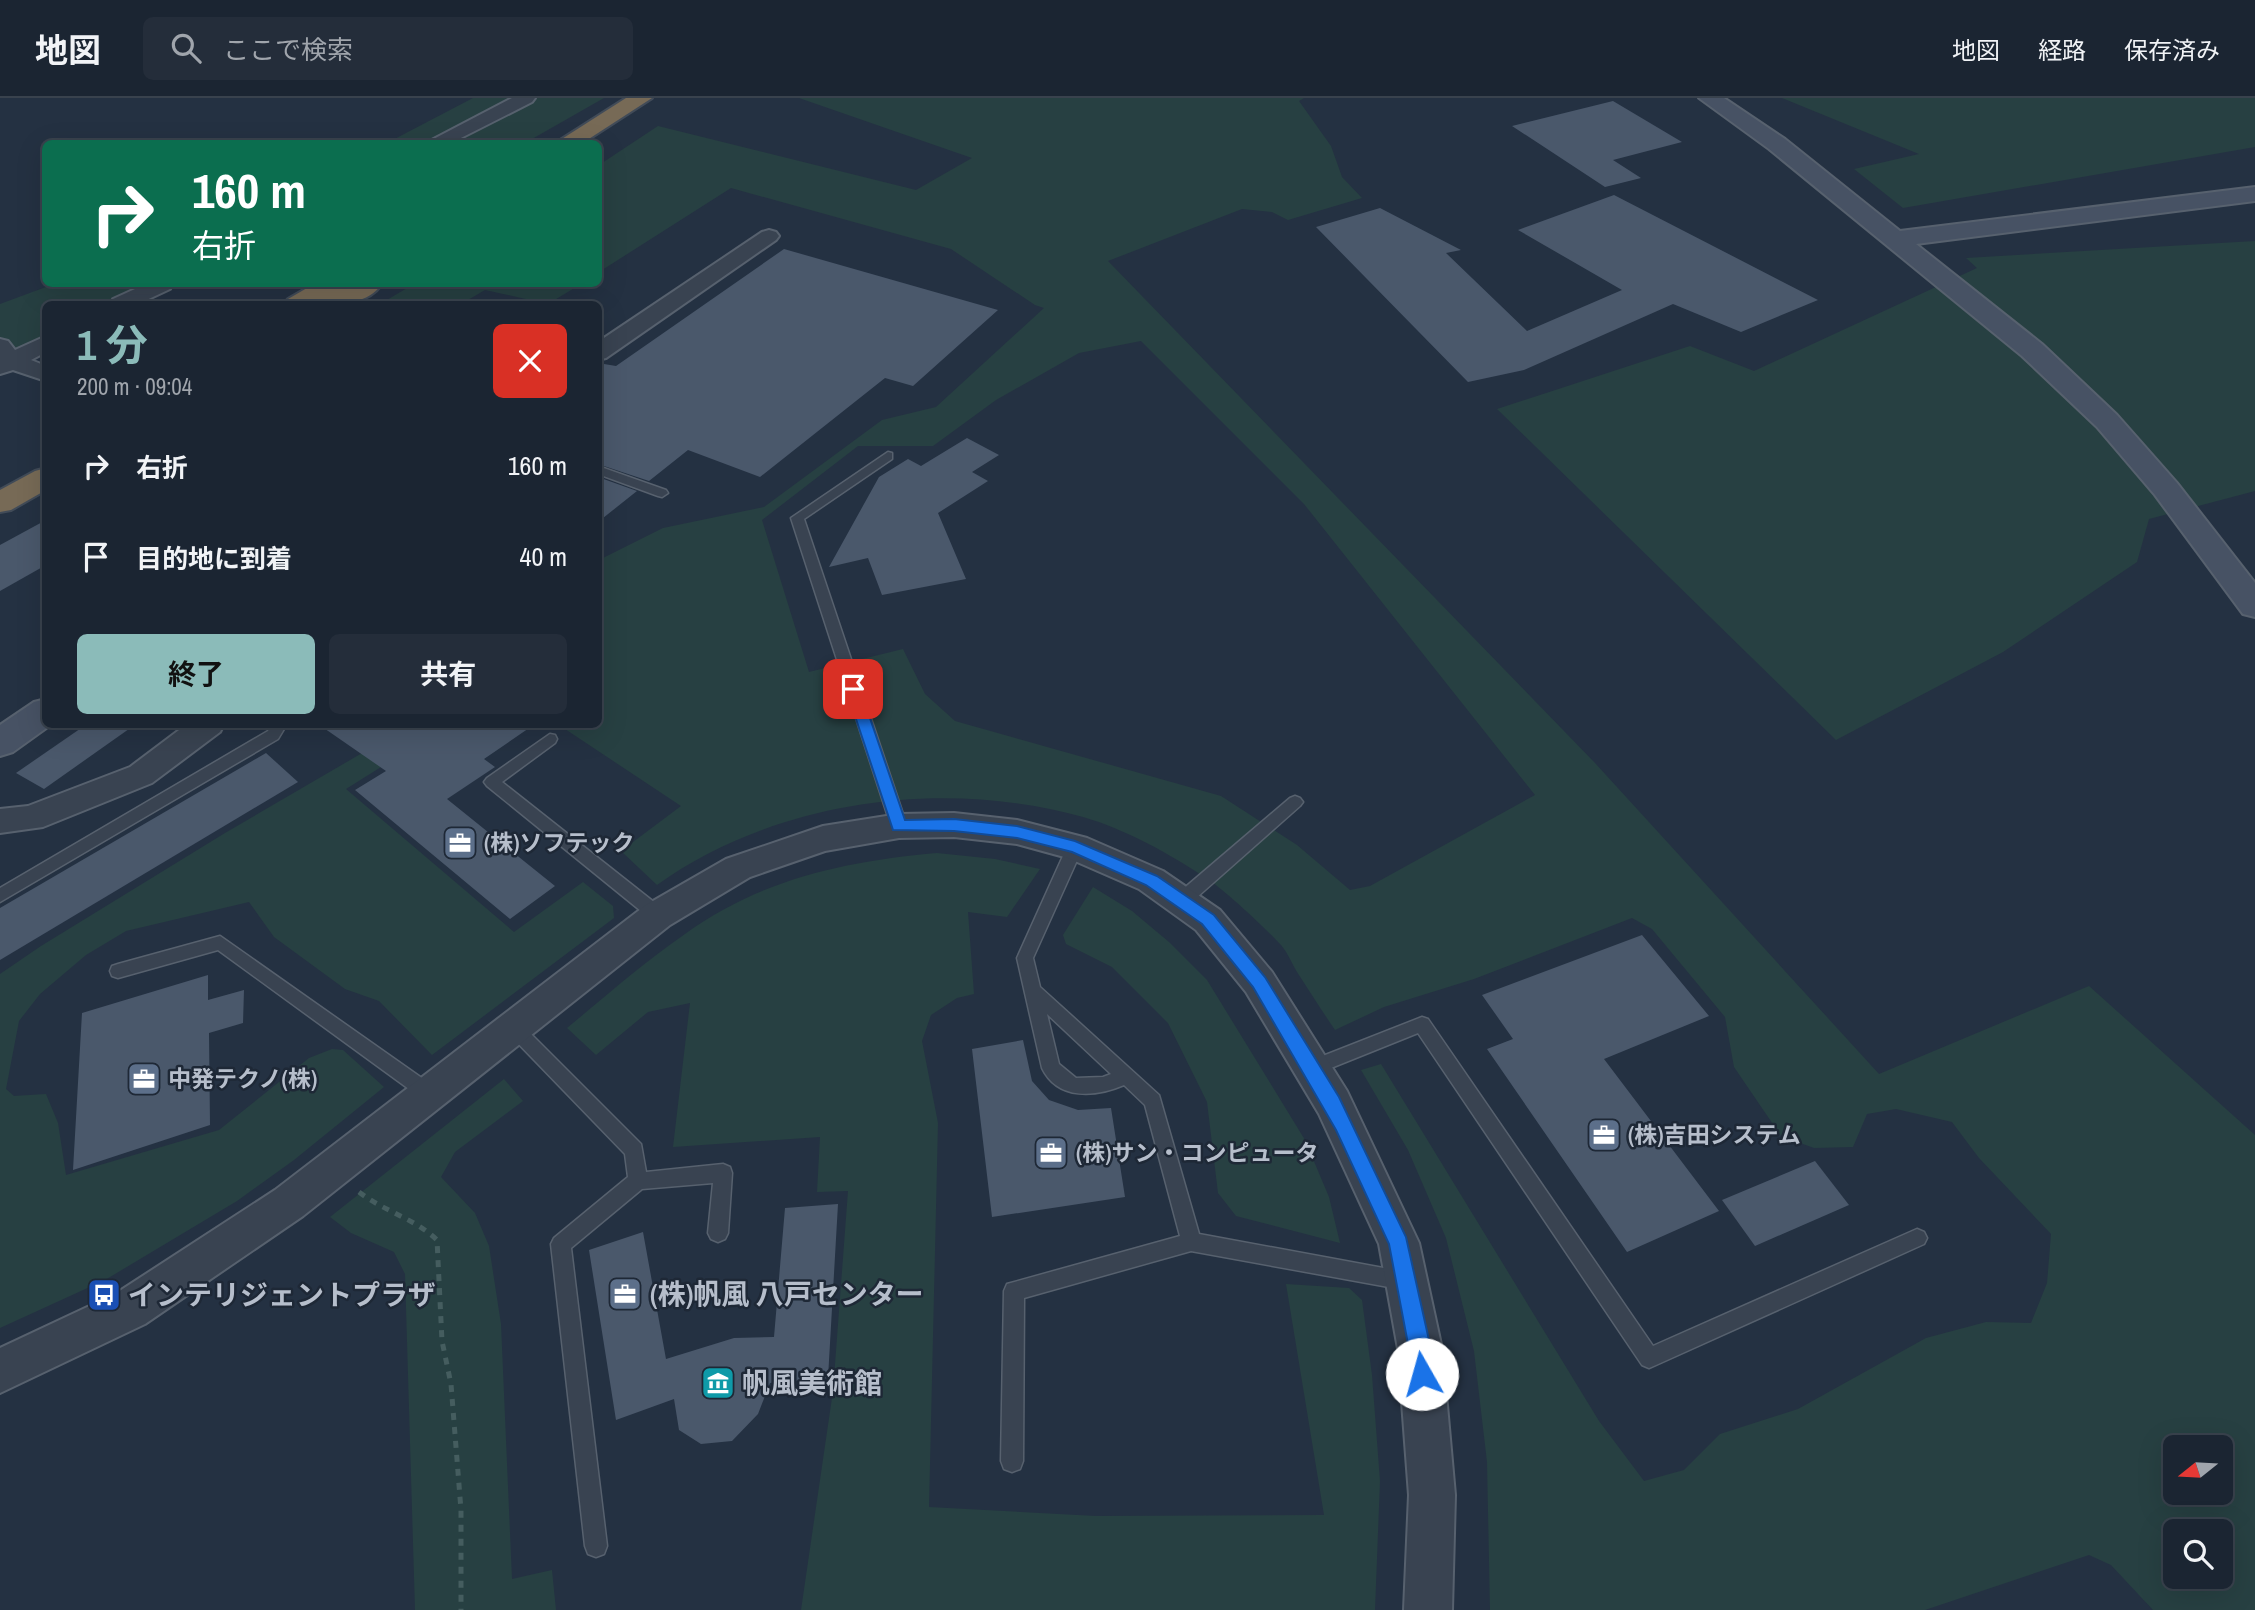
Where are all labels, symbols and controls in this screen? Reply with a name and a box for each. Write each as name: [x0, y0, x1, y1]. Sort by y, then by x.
search box: [143, 17, 633, 80]
text: 地図: [35, 28, 101, 72]
icon: search: [167, 29, 205, 67]
text: ここで検索: [223, 32, 353, 67]
text: 地図: [1952, 34, 2000, 66]
text: 経路: [2038, 34, 2086, 66]
text: 保存済み: [2124, 34, 2220, 66]
text: 160 m: [192, 157, 306, 223]
icon: right: [77, 168, 168, 259]
text: 右折: [192, 224, 256, 267]
text: 1 分: [77, 317, 148, 373]
button: close: [493, 324, 567, 398]
text: 200 m · 09:04: [77, 371, 192, 402]
icon: right: [77, 447, 115, 485]
text: 160 m: [508, 448, 567, 483]
text: 右折: [136, 450, 188, 485]
icon: arrive: [77, 538, 115, 576]
text: 40 m: [520, 539, 567, 574]
text: 目的地に到着: [136, 541, 292, 576]
button: 終了: [77, 634, 315, 714]
button: 共有: [329, 634, 567, 714]
pin: [823, 659, 883, 719]
icon: arrive: [834, 670, 872, 708]
office icon: (株)ソフテック: [441, 824, 479, 862]
place label: (株)ソフテック: [484, 827, 635, 858]
office icon: 中発テクノ(株): [125, 1060, 163, 1098]
place label: 中発テクノ(株): [168, 1063, 317, 1094]
office icon: (株)吉田システム: [1585, 1116, 1623, 1154]
place label: (株)吉田システム: [1628, 1119, 1801, 1150]
office icon: (株)サン・コンピュータ: [1032, 1134, 1070, 1172]
place label: (株)サン・コンピュータ: [1076, 1137, 1319, 1168]
office icon: (株)帆風 八戸センター: [606, 1275, 644, 1313]
place label: (株)帆風 八戸センター: [650, 1275, 924, 1313]
bus stop icon: インテリジェントプラザ: [85, 1276, 123, 1314]
place label: インテリジェントプラザ: [128, 1276, 436, 1314]
position arrow: [1385, 1337, 1459, 1411]
museum icon: 帆風美術館: [699, 1364, 737, 1402]
place label: 帆風美術館: [742, 1364, 882, 1402]
north arrow: [2163, 1435, 2233, 1505]
map controls: [2163, 1435, 2233, 1589]
button: search: [2163, 1519, 2233, 1589]

